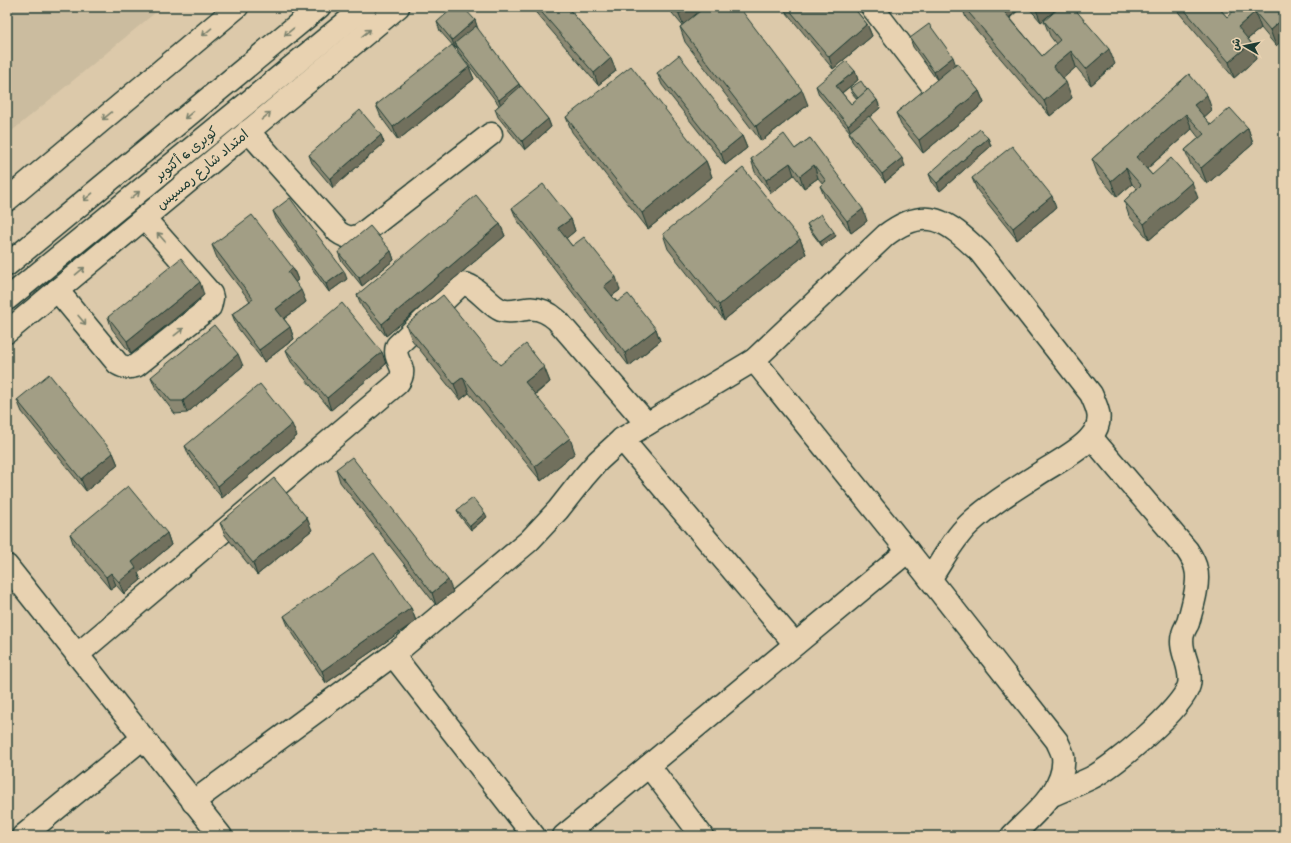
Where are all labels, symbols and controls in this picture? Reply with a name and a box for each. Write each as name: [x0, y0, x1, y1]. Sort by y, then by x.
north arrow: [1225, 26, 1265, 66]
one-way arrow: [283, 27, 294, 36]
one-way arrow: [201, 28, 212, 37]
one-way arrow: [361, 29, 372, 38]
text: ش: [1230, 38, 1244, 52]
one-way arrow: [183, 110, 194, 119]
one-way arrow: [102, 111, 112, 120]
one-way arrow: [261, 112, 272, 121]
street label: كوبرى 6 أكتوبر: [151, 123, 223, 186]
street label: امتداد شارع رمسيس: [154, 127, 253, 215]
one-way arrow: [129, 191, 140, 199]
one-way arrow: [83, 193, 94, 202]
one-way arrow: [156, 232, 166, 242]
one-way arrow: [75, 267, 86, 276]
one-way arrow: [78, 315, 87, 326]
one-way arrow: [173, 328, 184, 336]

